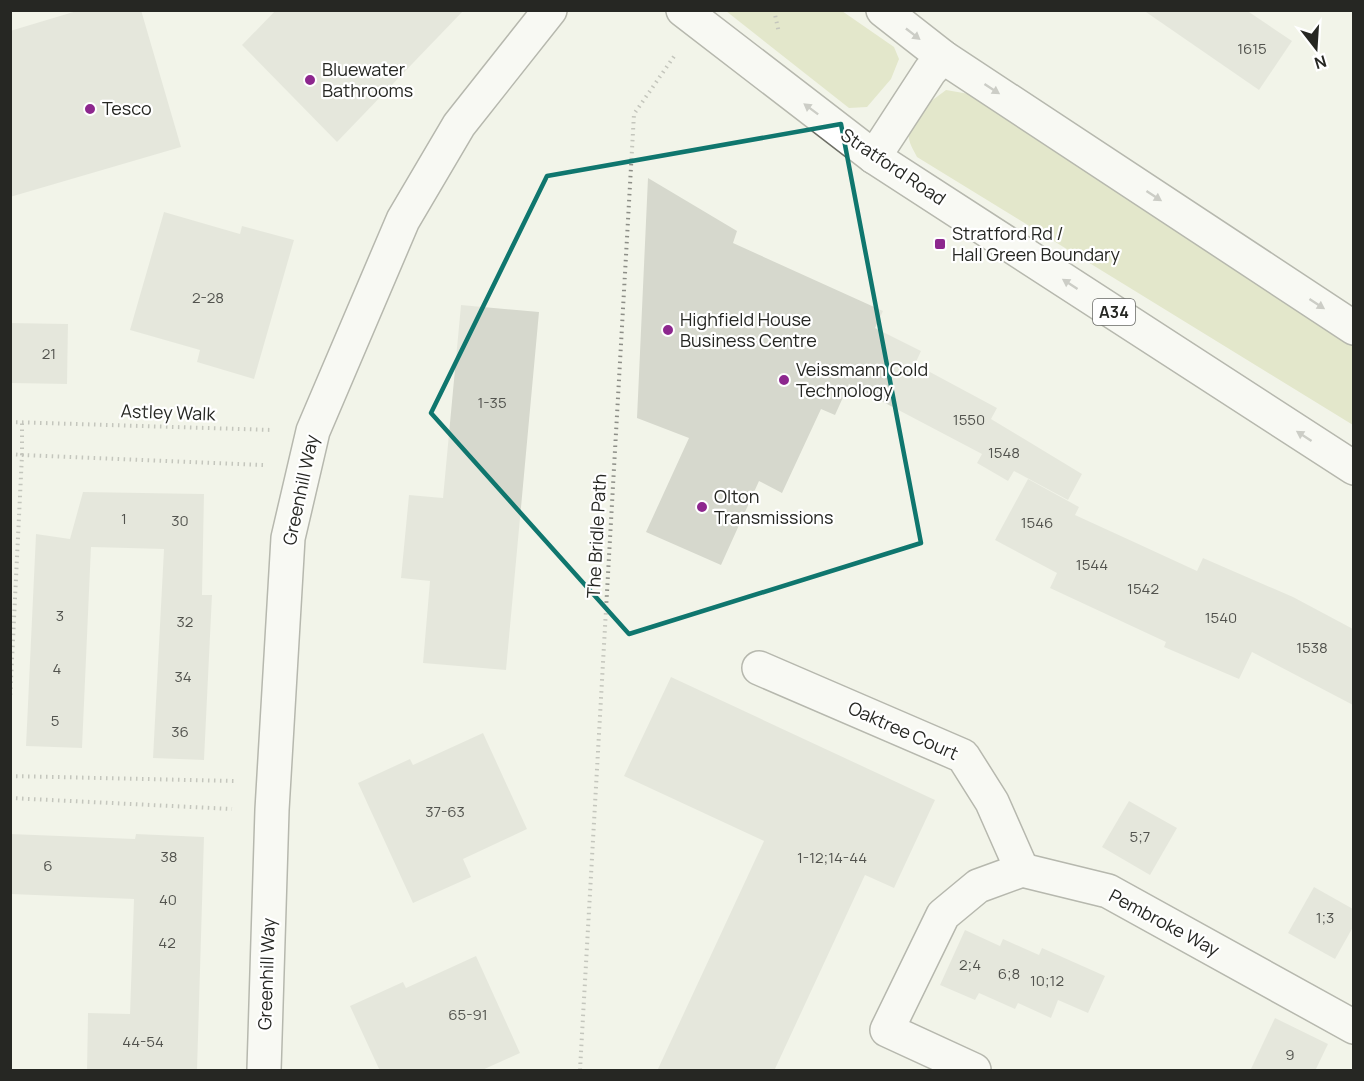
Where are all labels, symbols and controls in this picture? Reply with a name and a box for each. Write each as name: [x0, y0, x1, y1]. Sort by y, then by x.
north arrow: [1286, 18, 1346, 78]
one-way arrow: [905, 27, 921, 40]
house number: 1615: [1237, 38, 1267, 59]
text: N: [1312, 50, 1329, 75]
place label: Bluewater Bathrooms: [322, 57, 413, 102]
marker: Bluewater Bathrooms: [303, 73, 317, 87]
one-way arrow: [983, 83, 999, 95]
place label: Tesco: [102, 96, 152, 120]
marker: Tesco: [83, 102, 97, 116]
one-way arrow: [803, 103, 818, 115]
street label: Stratford Road: [836, 122, 951, 210]
one-way arrow: [1146, 191, 1162, 202]
place label: Stratford Rd / Hall Green Boundary: [952, 221, 1120, 266]
marker: Stratford Rd / Hall Green Boundary: [933, 237, 947, 251]
one-way arrow: [1062, 279, 1079, 290]
house number: 2-28: [192, 287, 224, 308]
one-way arrow: [1309, 298, 1325, 309]
road number: A34: [1093, 299, 1135, 325]
place label: Highfield House Business Centre: [680, 307, 817, 352]
marker: Highfield House Business Centre: [661, 323, 675, 337]
house number: 21: [42, 343, 56, 364]
place label: Veissmann Cold Technology: [796, 357, 928, 402]
marker: Veissmann Cold Technology: [777, 373, 791, 387]
house number: 1-35: [477, 392, 507, 413]
street label: Astley Walk: [120, 398, 217, 426]
house number: 1550: [953, 409, 985, 430]
one-way arrow: [1296, 431, 1313, 442]
street label: Greenhill Way: [277, 432, 324, 547]
house number: 1548: [988, 442, 1020, 463]
street label: The Bridle Path: [581, 473, 611, 599]
place label: Olton Transmissions: [714, 484, 833, 529]
marker: Olton Transmissions: [695, 500, 709, 514]
house number: 1: [121, 508, 127, 529]
house number: 30: [171, 510, 189, 531]
house number: 1546: [1021, 512, 1053, 533]
house number: 1544: [1076, 554, 1108, 575]
house number: 1542: [1127, 578, 1159, 599]
house number: 3: [56, 605, 64, 626]
house number: 1540: [1205, 607, 1237, 628]
house number: 32: [177, 611, 193, 632]
house number: 1538: [1296, 637, 1328, 658]
house number: 4: [53, 658, 62, 679]
house number: 34: [174, 666, 192, 687]
street label: Oaktree Court: [845, 695, 962, 765]
house number: 5: [51, 710, 59, 731]
house number: 36: [171, 721, 189, 742]
house number: 37-63: [425, 801, 465, 822]
house number: 5;7: [1130, 826, 1150, 847]
house number: 38: [160, 846, 178, 867]
house number: 1-12;14-44: [797, 847, 867, 868]
house number: 6: [43, 855, 53, 876]
street label: Pembroke Way: [1105, 883, 1224, 962]
house number: 40: [159, 889, 177, 910]
house number: 1;3: [1316, 907, 1334, 928]
street label: Greenhill Way: [252, 917, 280, 1031]
house number: 42: [158, 932, 176, 953]
house number: 2;4: [959, 954, 981, 975]
house number: 6;8: [998, 963, 1020, 984]
house number: 10;12: [1030, 970, 1064, 991]
house number: 65-91: [448, 1004, 488, 1025]
house number: 44-54: [122, 1031, 164, 1052]
house number: 9: [1285, 1044, 1295, 1065]

